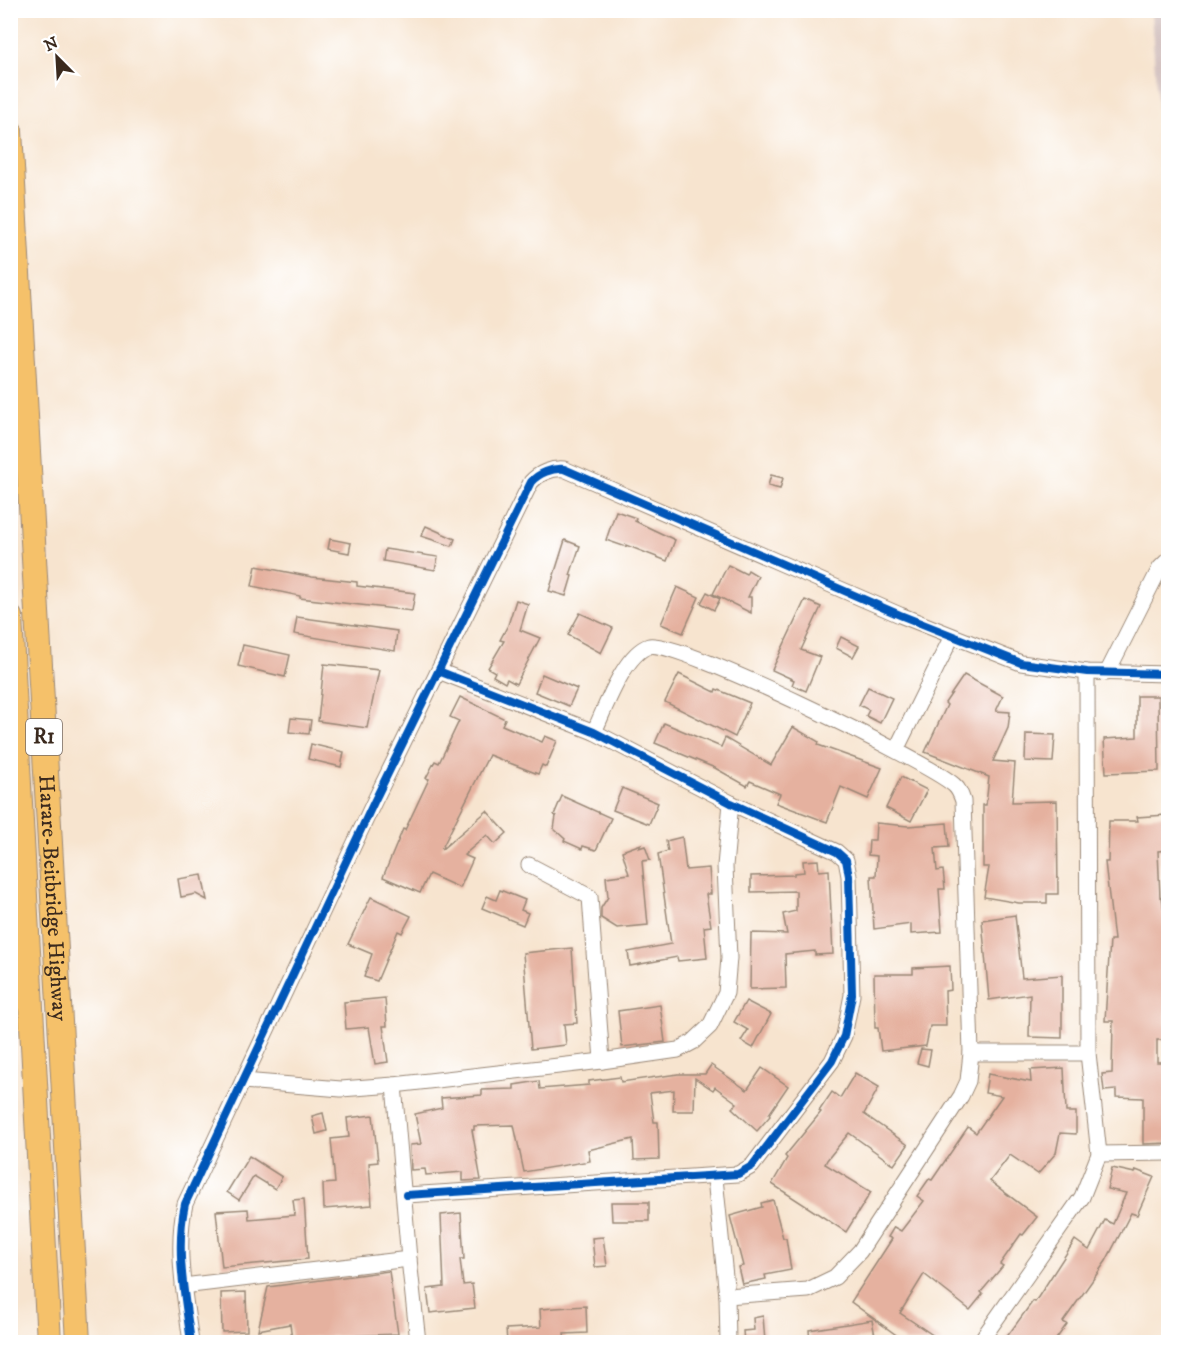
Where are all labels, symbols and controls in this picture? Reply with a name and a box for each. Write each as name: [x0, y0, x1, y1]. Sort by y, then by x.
north arrow: [27, 27, 87, 87]
text: N: [41, 32, 61, 56]
road number: R1: [26, 719, 62, 755]
street label: Harare-Beitbridge Highway: [33, 774, 73, 1022]

